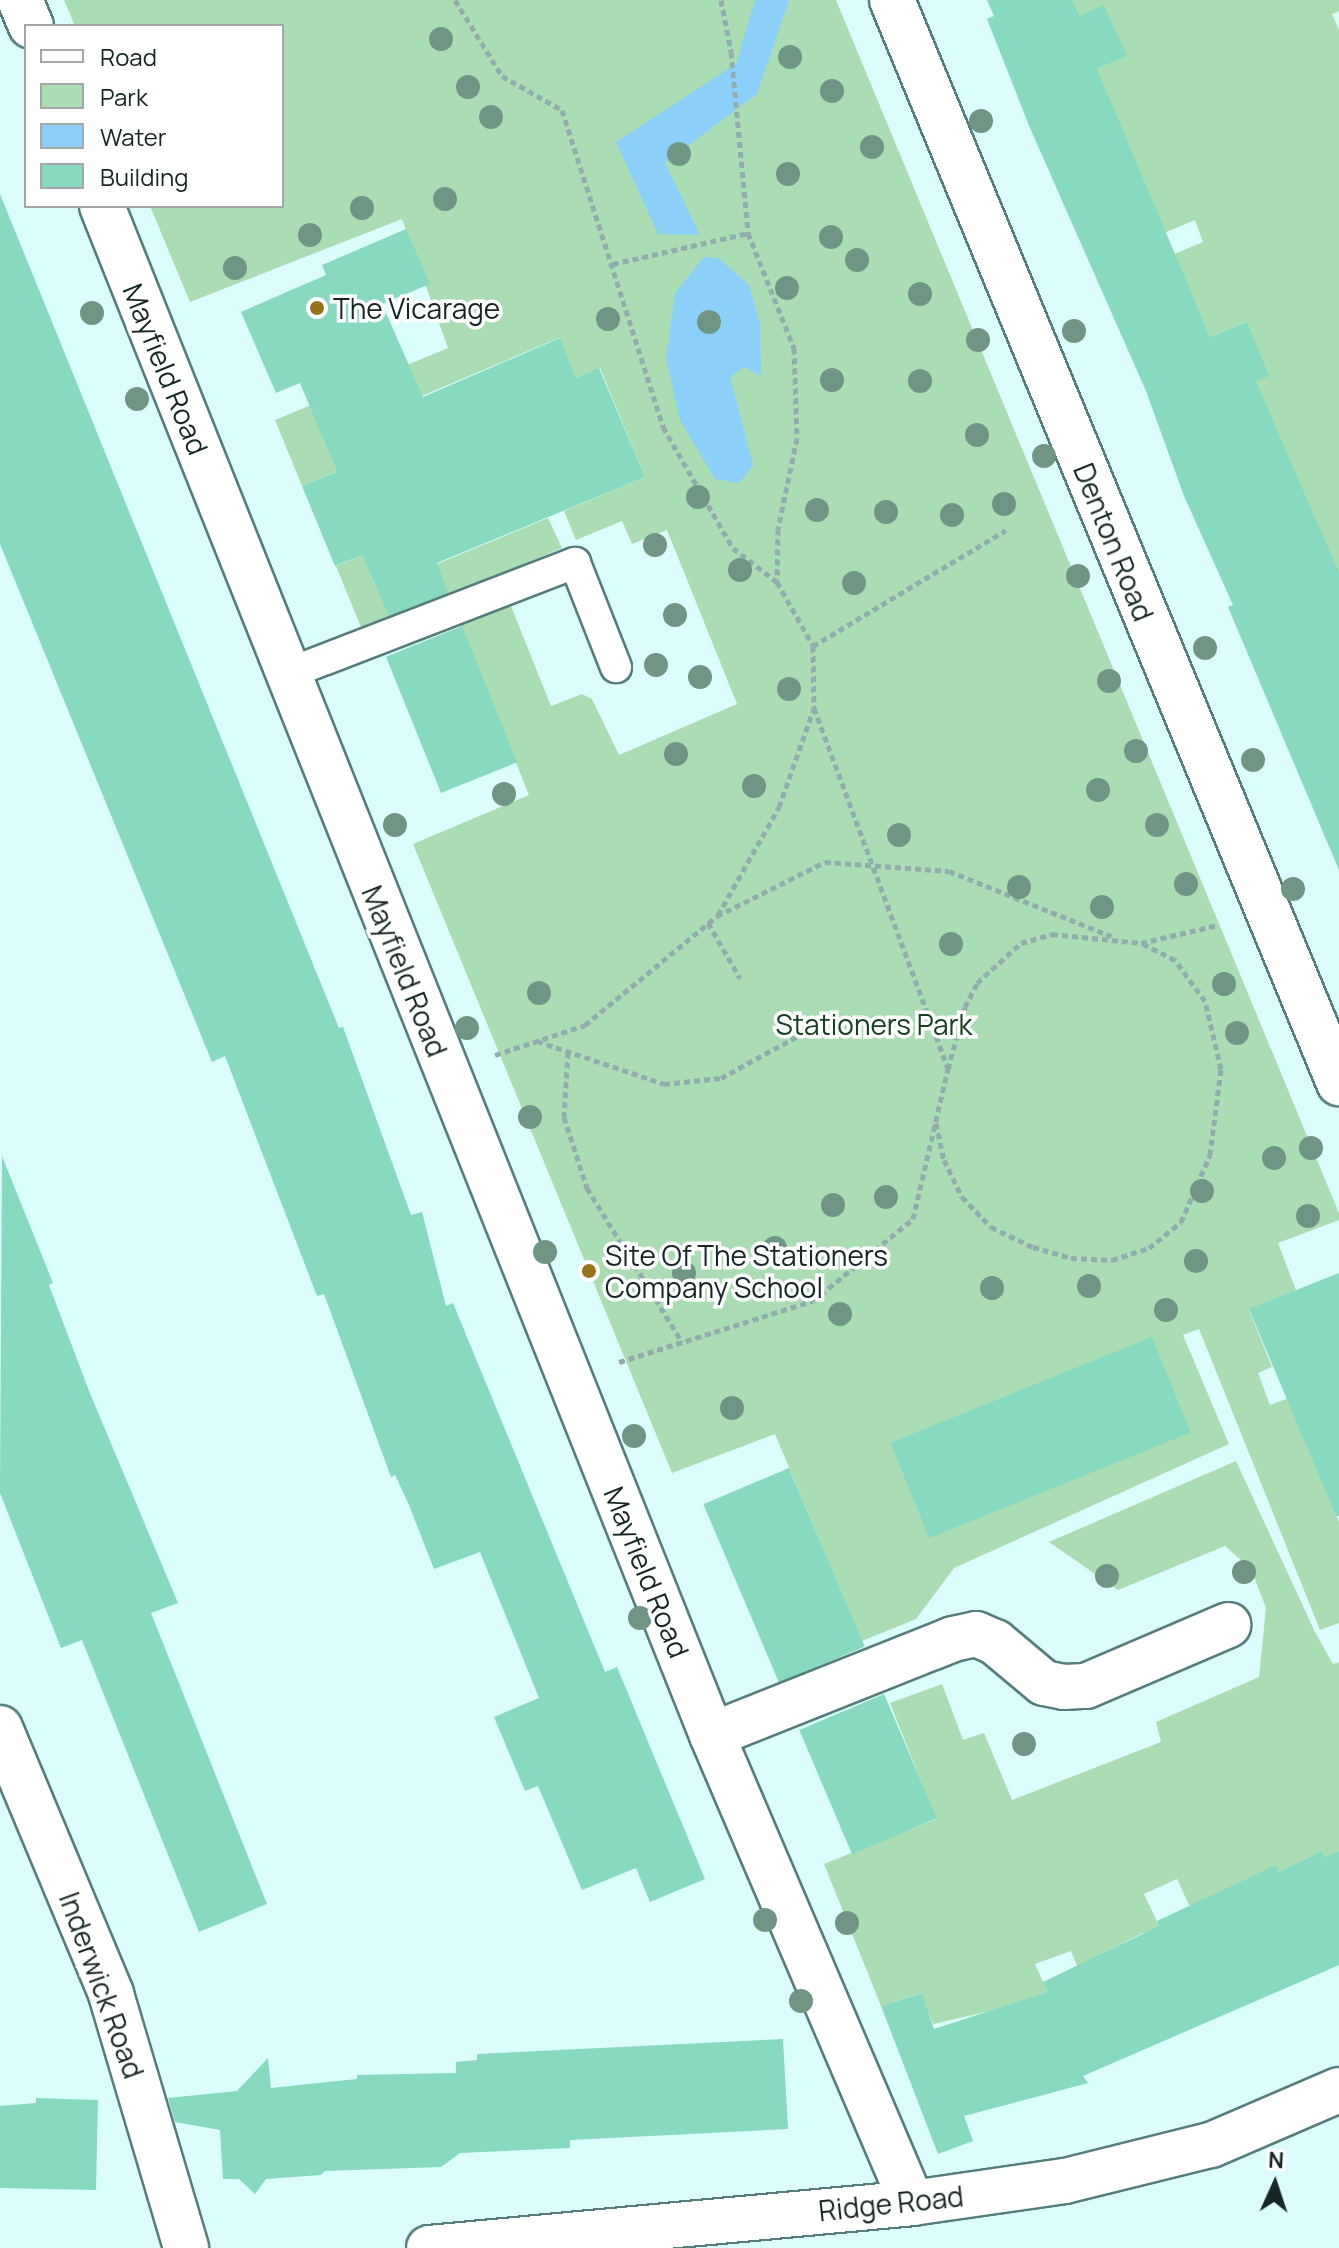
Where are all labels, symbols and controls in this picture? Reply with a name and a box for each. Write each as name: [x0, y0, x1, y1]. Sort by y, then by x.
legend: [24, 24, 284, 208]
text: Road: [100, 40, 157, 73]
text: Park: [100, 80, 148, 113]
text: Water: [100, 120, 167, 153]
text: Building: [100, 160, 188, 193]
street label: Mayfield Road: [116, 279, 216, 459]
place label: The Vicarage: [333, 291, 500, 325]
marker: The Vicarage: [308, 299, 326, 317]
street label: Denton Road: [1067, 458, 1161, 626]
street label: Mayfield Road: [355, 881, 455, 1061]
park label: Stationers Park: [776, 1007, 972, 1041]
place label: Site Of The Stationers Company School: [605, 1238, 888, 1304]
marker: Site Of The Stationers Company School: [580, 1262, 598, 1280]
street label: Mayfield Road: [597, 1482, 697, 1662]
street label: Inderwick Road: [53, 1887, 151, 2083]
north arrow: [1235, 2144, 1315, 2224]
text: N: [1268, 2145, 1285, 2175]
street label: Ridge Road: [817, 2179, 965, 2227]

